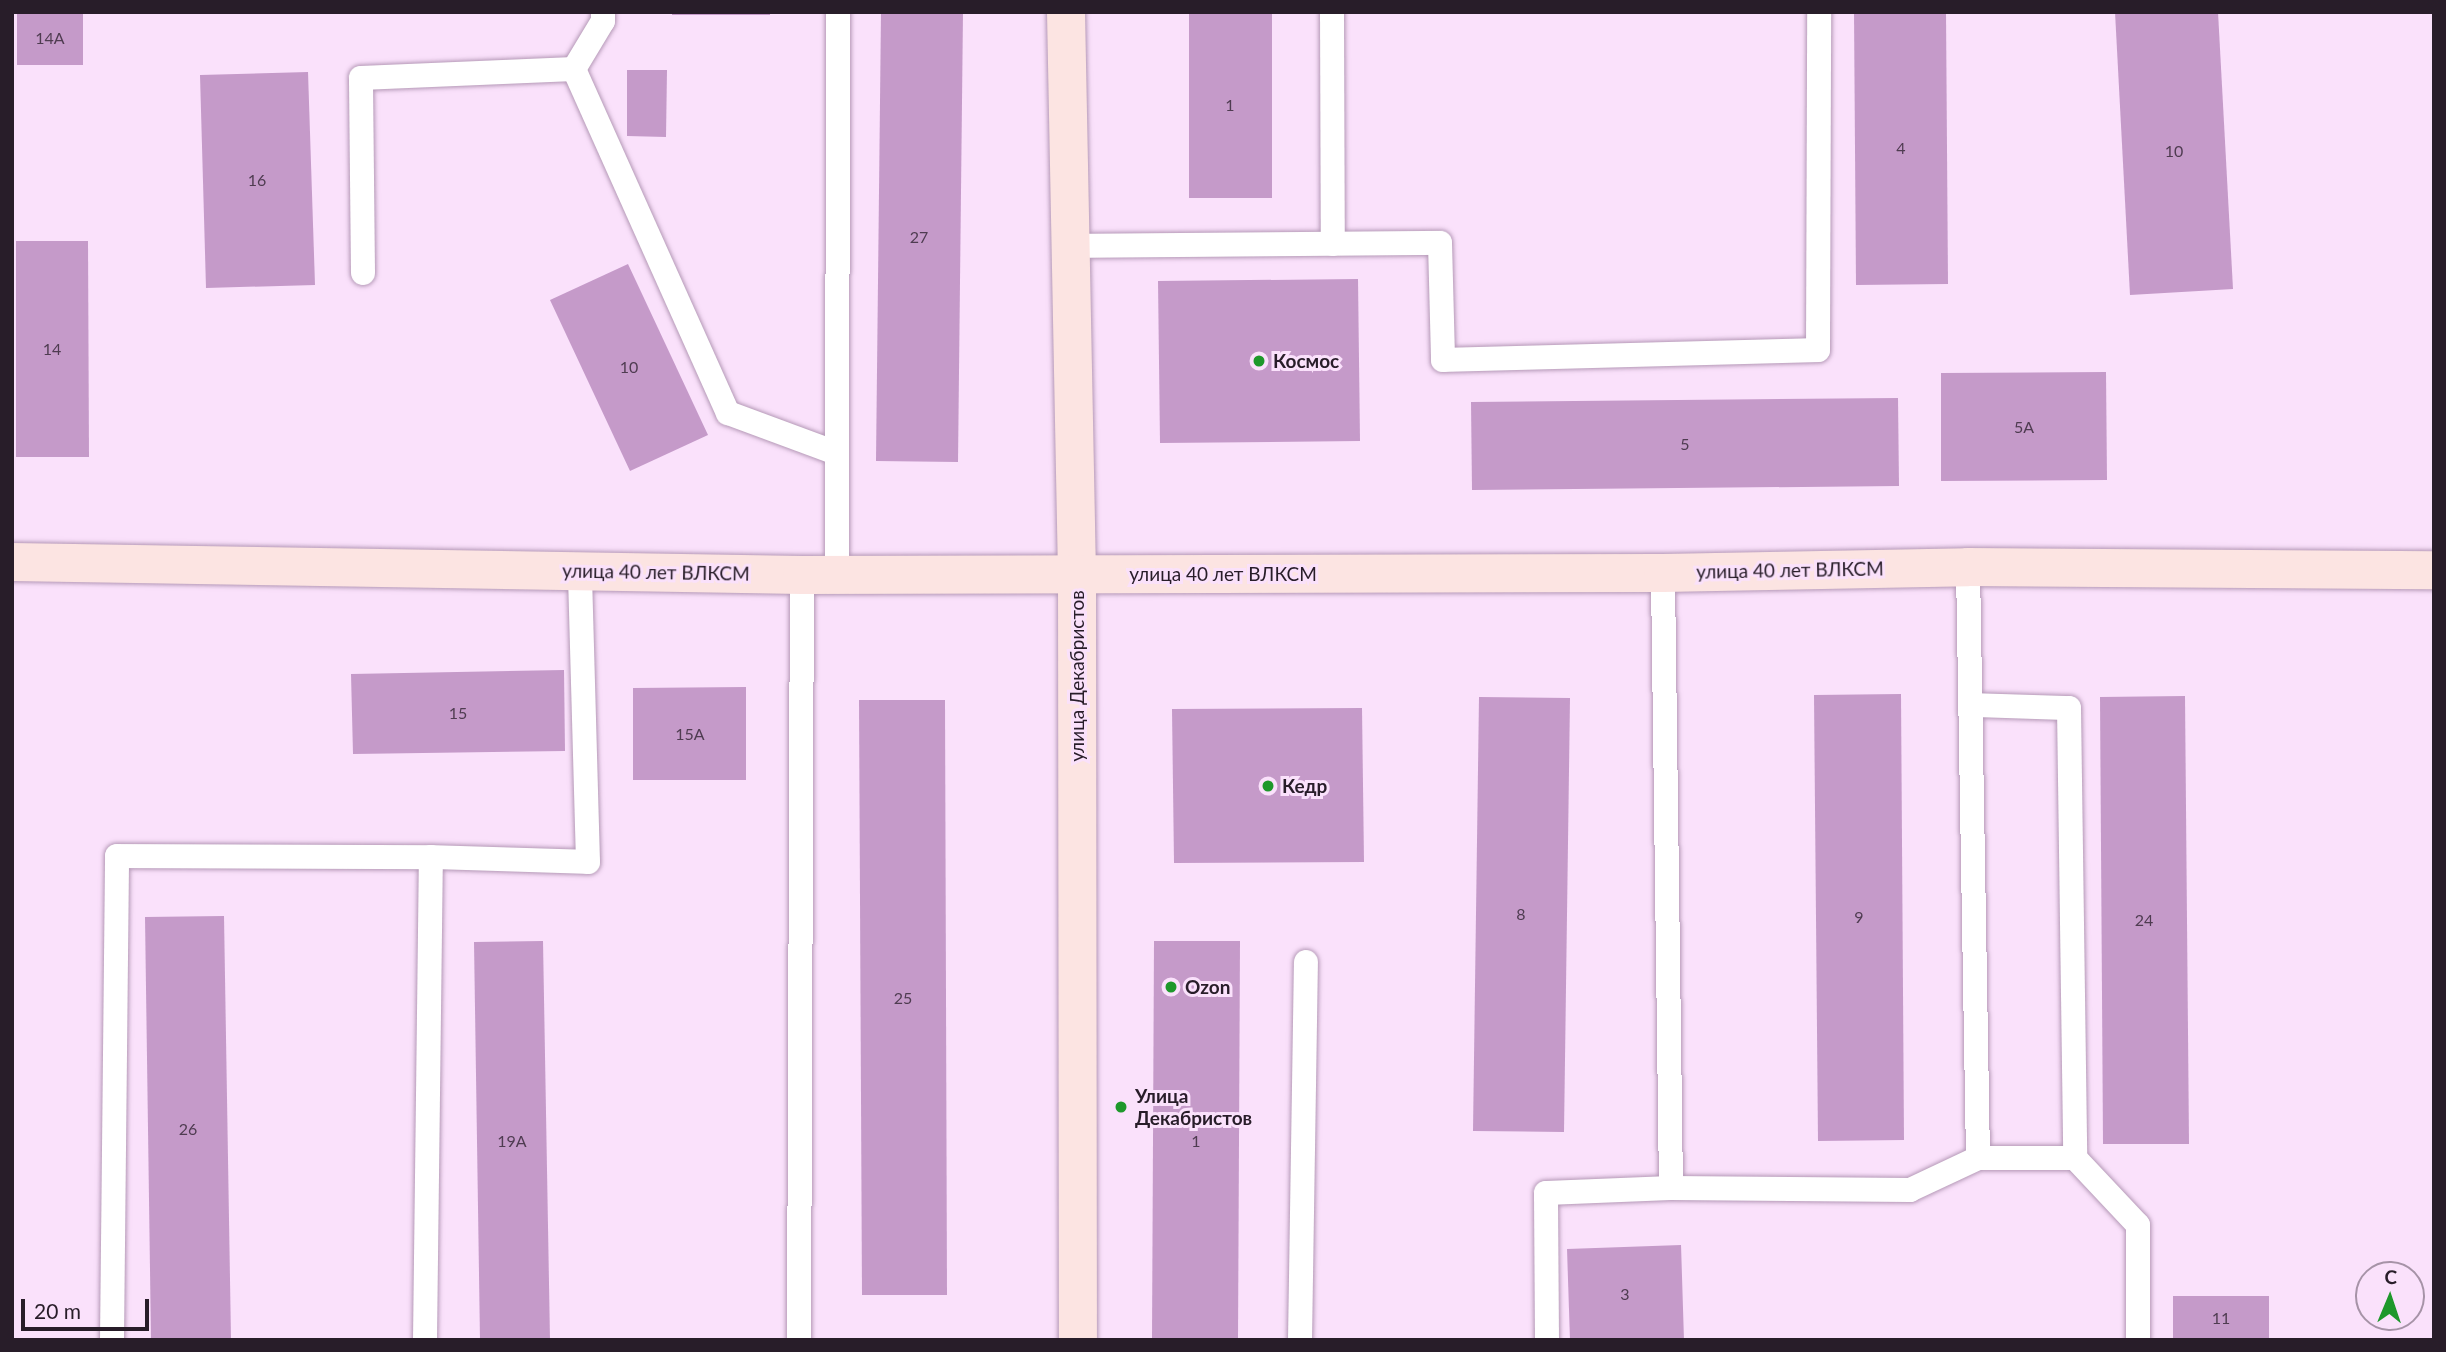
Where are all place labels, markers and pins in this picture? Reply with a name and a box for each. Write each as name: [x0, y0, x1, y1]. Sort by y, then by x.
place label: Космос: [1273, 350, 1339, 372]
marker: Космос: [1251, 353, 1267, 369]
place label: Кедр: [1282, 775, 1327, 797]
marker: Кедр: [1260, 778, 1276, 794]
place label: Ozon: [1185, 976, 1230, 998]
marker: Ozon: [1163, 979, 1179, 995]
place label: Улица Декабристов: [1135, 1085, 1252, 1129]
marker: Улица Декабристов: [1113, 1099, 1129, 1115]

